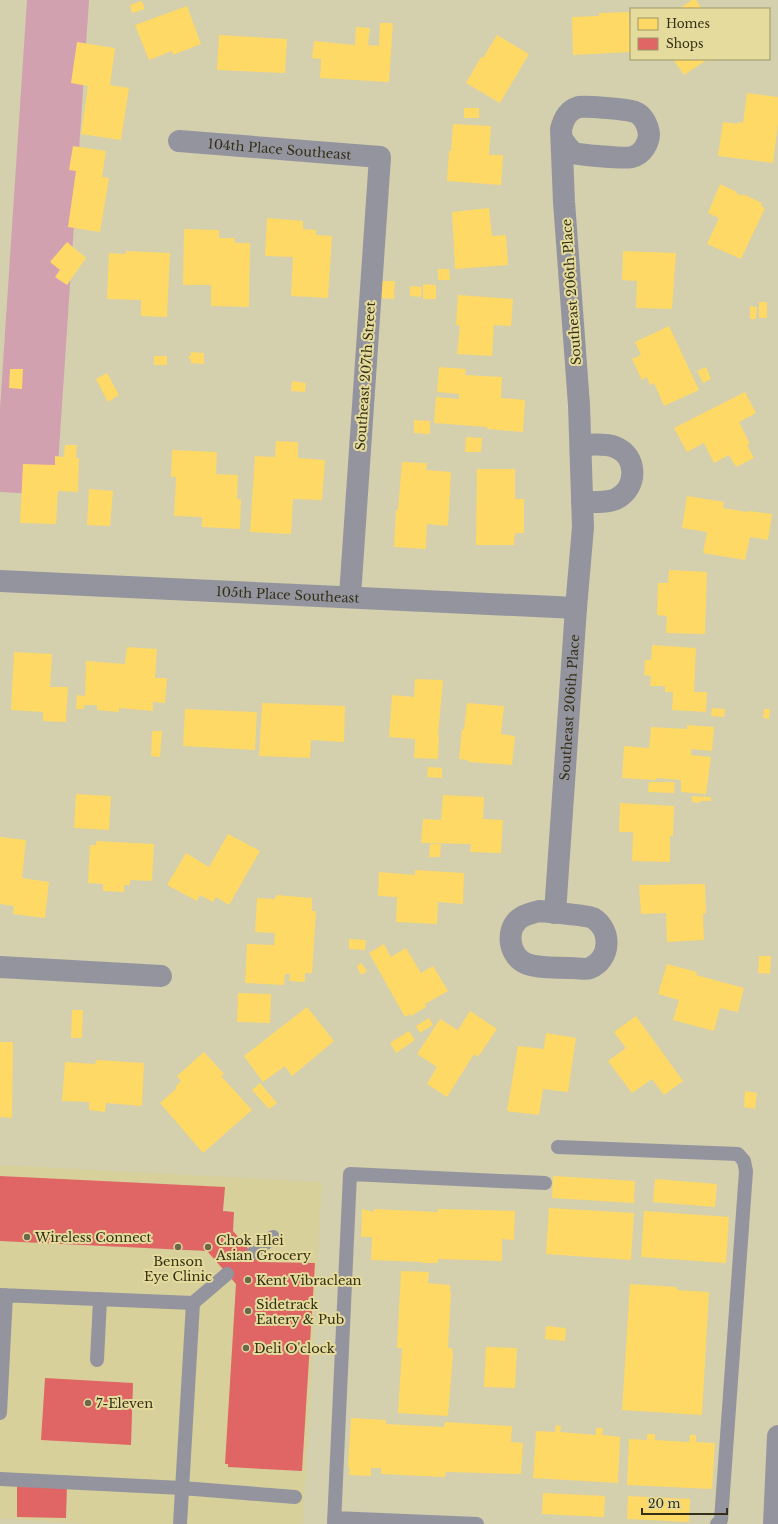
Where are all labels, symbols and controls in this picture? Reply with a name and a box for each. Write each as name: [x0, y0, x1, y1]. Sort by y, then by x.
legend: [630, 8, 770, 60]
text: Homes: [666, 16, 710, 31]
text: Shops: [666, 36, 703, 51]
street label: 104th Place Southeast: [207, 135, 352, 164]
street label: Southeast 206th Place: [558, 218, 585, 366]
street label: Southeast 207th Street: [352, 301, 379, 451]
street label: 105th Place Southeast: [216, 583, 360, 607]
street label: Southeast 206th Place: [556, 634, 583, 781]
place label: Wireless Connect: [34, 1229, 152, 1246]
marker: Wireless Connect: [22, 1232, 32, 1242]
place label: Chok Hlei Asian Grocery: [215, 1232, 312, 1264]
marker: Benson Eye Clinic: [173, 1242, 183, 1252]
marker: Chok Hlei Asian Grocery: [203, 1242, 213, 1252]
place label: Benson Eye Clinic: [144, 1253, 212, 1285]
place label: Kent Vibraclean: [256, 1272, 362, 1289]
marker: Kent Vibraclean: [243, 1275, 253, 1285]
place label: Sidetrack Eatery & Pub: [256, 1296, 344, 1328]
marker: Sidetrack Eatery & Pub: [243, 1306, 253, 1316]
place label: Deli O'clock: [254, 1340, 335, 1357]
marker: Deli O'clock: [241, 1343, 251, 1353]
place label: 7-Eleven: [96, 1395, 153, 1412]
marker: 7-Eleven: [83, 1398, 93, 1408]
scale bar: [642, 1490, 727, 1516]
text: 20 m: [648, 1496, 680, 1511]

